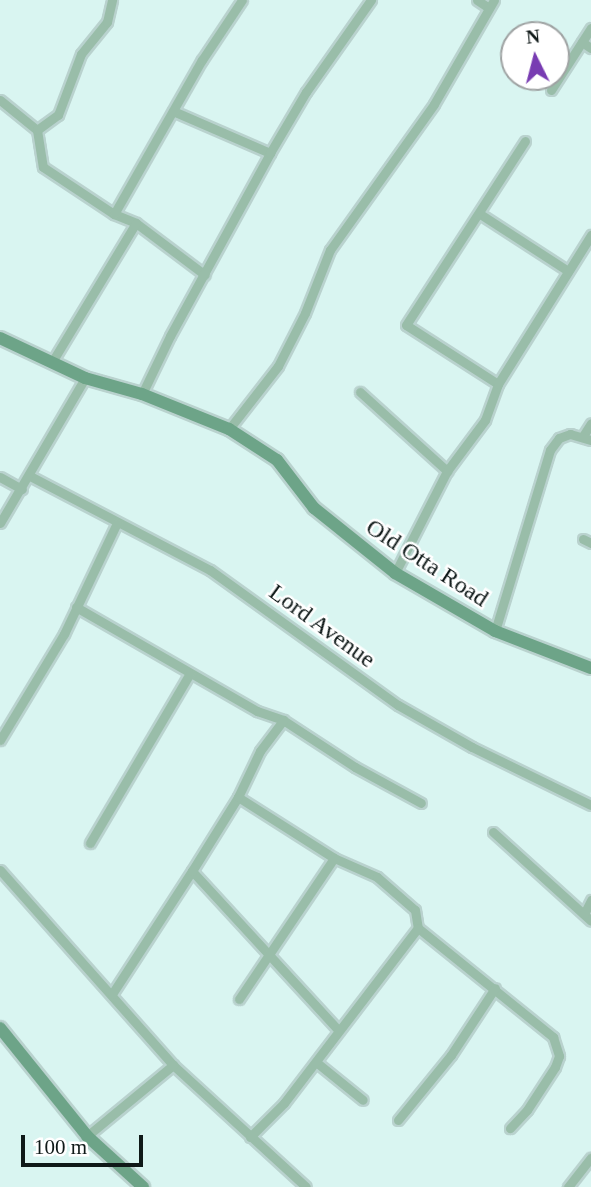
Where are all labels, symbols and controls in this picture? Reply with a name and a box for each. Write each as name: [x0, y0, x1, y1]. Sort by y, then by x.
north arrow: [500, 21, 570, 91]
text: N: [525, 25, 541, 48]
street label: Old Otta Road: [360, 513, 494, 613]
street label: Lord Avenue: [263, 577, 381, 675]
scale bar: [24, 1120, 147, 1164]
text: 100 m: [34, 1135, 87, 1159]

